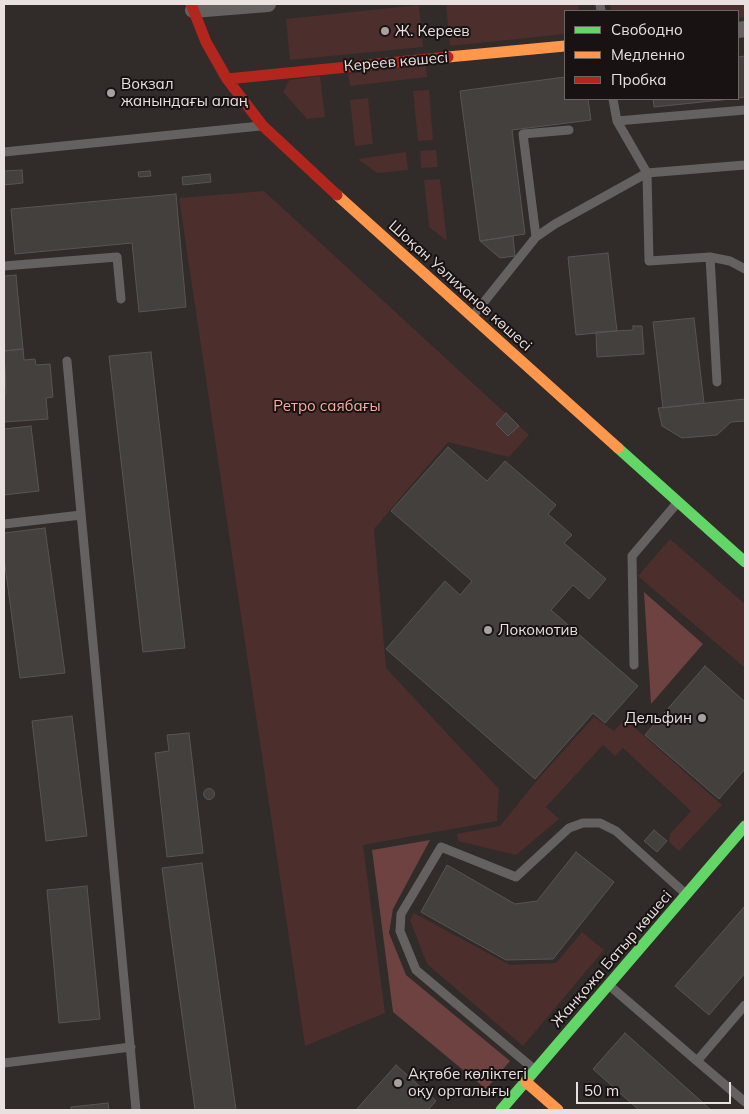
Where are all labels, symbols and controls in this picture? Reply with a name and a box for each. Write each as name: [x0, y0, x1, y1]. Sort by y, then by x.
legend: [564, 10, 739, 100]
text: Свободно: [611, 20, 683, 39]
place label: Ж. Кереев: [395, 22, 470, 40]
marker: Ж. Кереев: [379, 25, 391, 37]
text: Медленно: [611, 45, 685, 64]
street label: Кереев көшесі: [343, 48, 449, 76]
text: Пробка: [611, 70, 666, 89]
place label: Вокзал жанындағы алаң: [121, 75, 248, 110]
marker: Вокзал жанындағы алаң: [105, 87, 117, 99]
street label: Шоқан Уәлиханов көшесі: [385, 217, 535, 355]
park label: Ретро саябағы: [273, 397, 381, 415]
place label: Локомотив: [498, 621, 578, 639]
marker: Локомотив: [482, 624, 494, 636]
place label: Дельфин: [624, 709, 692, 727]
marker: Дельфин: [696, 712, 708, 724]
street label: Жанқожа Батыр көшесі: [548, 887, 676, 1031]
place label: Ақтөбе көліктегі оқу орталығы: [408, 1065, 527, 1100]
scale bar: [579, 1072, 734, 1104]
marker: Ақтөбе көліктегі оқу орталығы: [392, 1077, 404, 1089]
text: 50 m: [584, 1081, 619, 1100]

